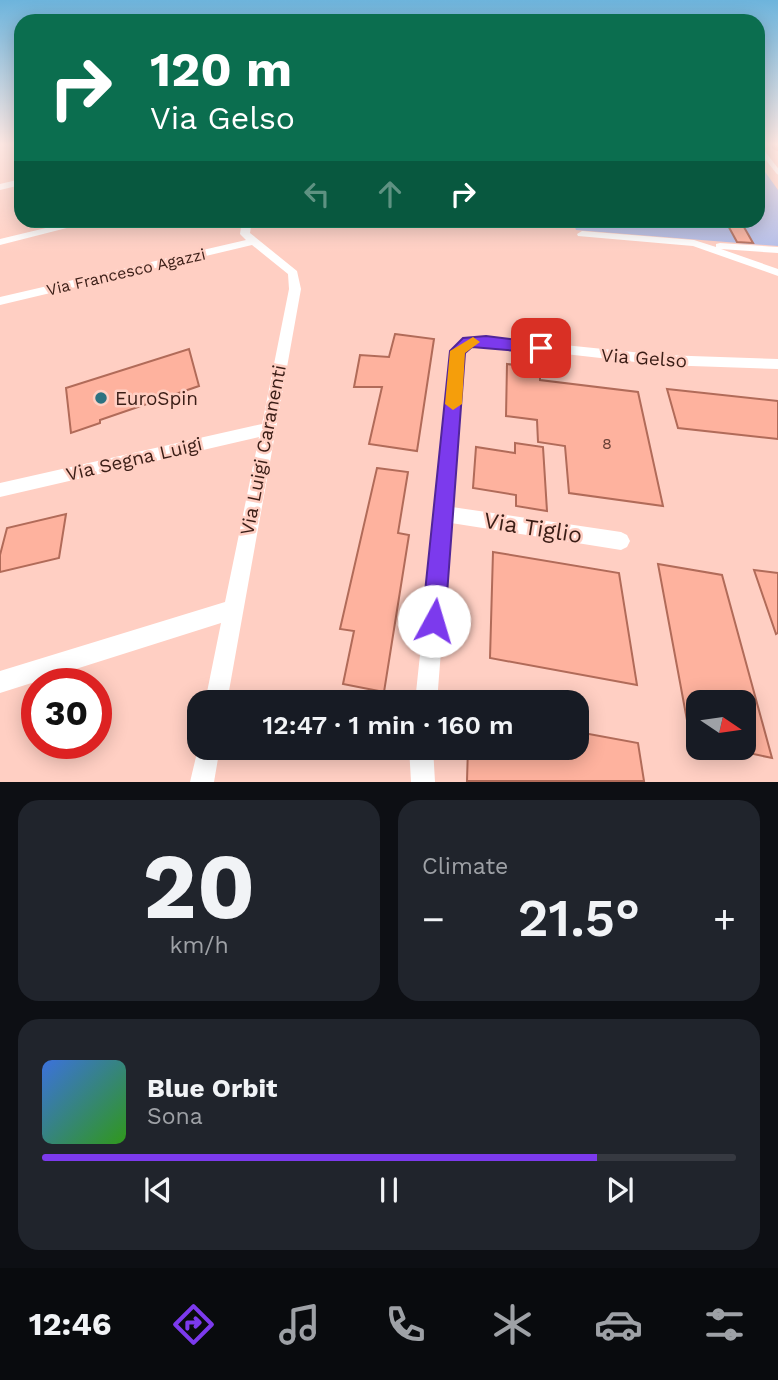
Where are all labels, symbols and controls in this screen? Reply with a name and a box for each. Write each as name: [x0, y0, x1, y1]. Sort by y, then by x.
text: 120 m: [150, 40, 292, 98]
icon: right: [35, 42, 126, 133]
text: Via Gelso: [150, 99, 295, 137]
icon: left: [298, 175, 336, 213]
icon: ahead: [371, 175, 409, 213]
icon: right: [444, 175, 482, 213]
street label: Via Francesco Agazzi: [45, 244, 207, 300]
pin: [511, 318, 571, 378]
icon: arrive: [522, 329, 560, 367]
street label: Via Gelso: [600, 344, 688, 372]
street label: Via Luigi Caranenti: [235, 363, 291, 537]
place label: EuroSpin: [115, 387, 198, 410]
marker: EuroSpin: [93, 390, 109, 406]
street label: Via Segna Luigi: [64, 432, 204, 486]
house number: 8: [602, 434, 612, 453]
street label: Via Tiglio: [482, 507, 584, 549]
position arrow: [397, 584, 471, 658]
speed limit sign: 30: [21, 668, 112, 759]
north arrow: [686, 690, 756, 760]
map controls: [686, 690, 756, 760]
text: 12:47 · 1 min · 160 m: [263, 710, 513, 740]
text: 20: [143, 833, 255, 940]
text: Climate: [422, 853, 508, 880]
text: 21.5°: [518, 888, 640, 949]
text: −: [422, 897, 445, 941]
text: +: [713, 897, 736, 941]
text: km/h: [169, 932, 229, 959]
text: Blue Orbit: [147, 1073, 277, 1103]
text: Sona: [147, 1103, 203, 1130]
icon: previous: [139, 1171, 177, 1209]
icon: pause: [370, 1171, 408, 1209]
icon: next: [601, 1171, 639, 1209]
icon: directions: [169, 1300, 218, 1349]
icon: music: [275, 1300, 324, 1349]
icon: phone: [381, 1300, 430, 1349]
icon: climate: [488, 1300, 537, 1349]
icon: car: [594, 1300, 643, 1349]
icon: filters: [700, 1300, 749, 1349]
text: 12:46: [29, 1305, 112, 1343]

